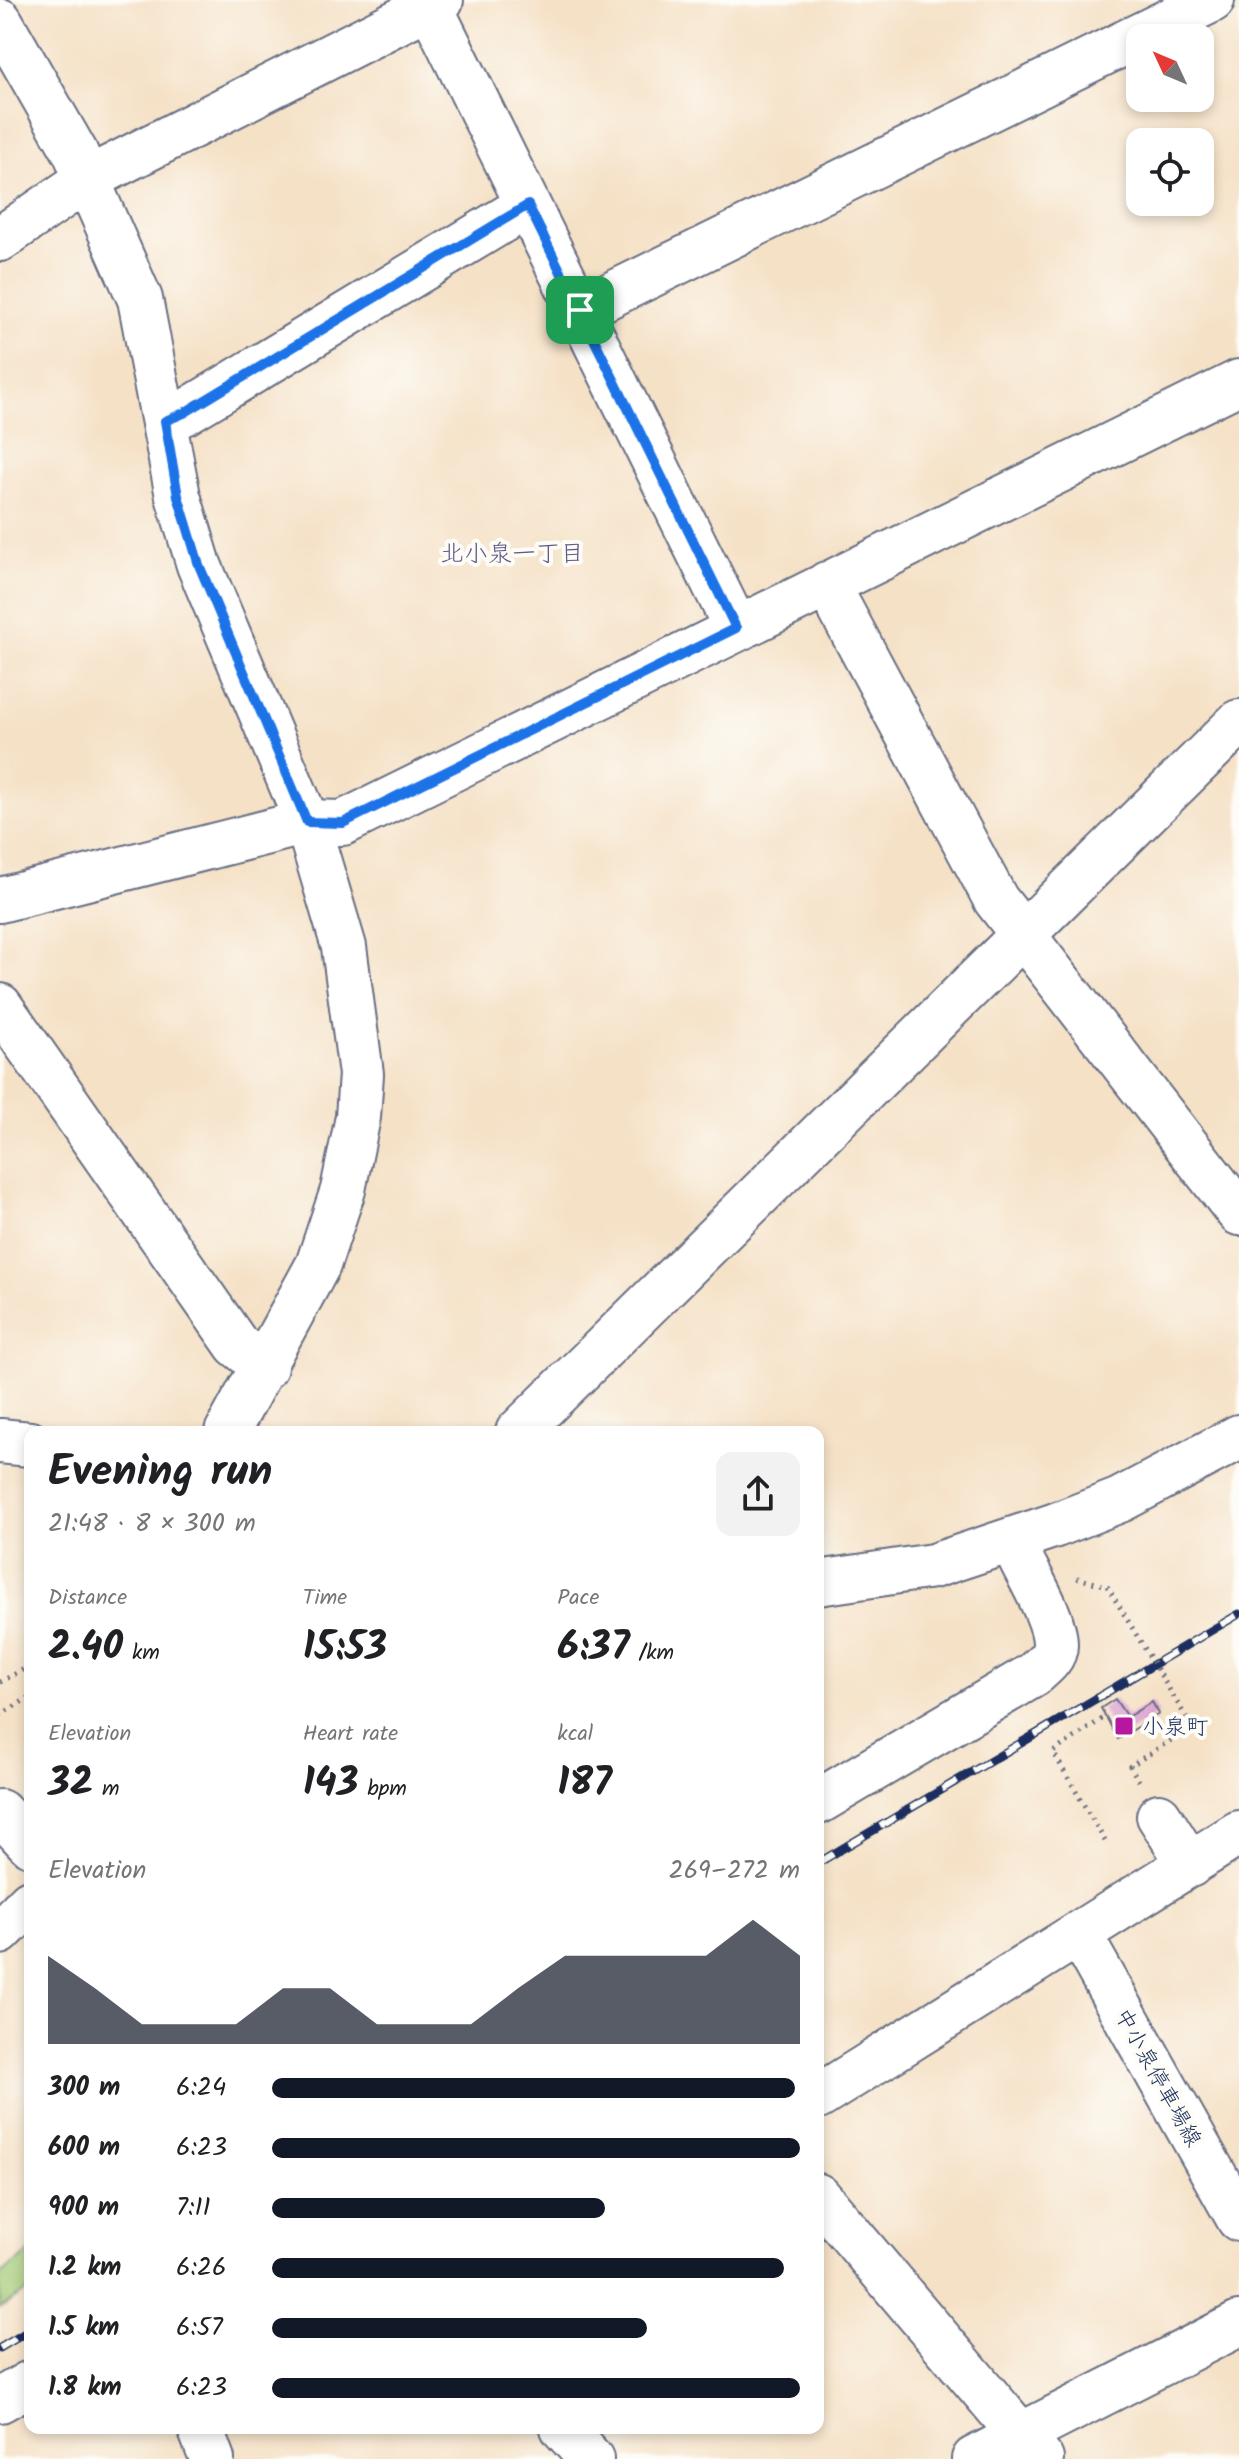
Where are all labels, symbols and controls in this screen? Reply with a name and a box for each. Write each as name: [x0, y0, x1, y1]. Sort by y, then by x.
north arrow: [1126, 24, 1214, 112]
map controls: [1126, 24, 1214, 216]
button: locate: [1126, 128, 1214, 216]
pin: [546, 276, 614, 344]
icon: arrive: [558, 288, 602, 332]
district label: 北小泉一丁目: [440, 535, 584, 574]
text: Evening run: [48, 1438, 272, 1508]
button: share: [716, 1452, 800, 1536]
text: 21:48 · 8 × 300 m: [48, 1503, 256, 1545]
text: Distance: [48, 1581, 127, 1616]
text: Time: [303, 1581, 347, 1616]
text: Pace: [557, 1581, 599, 1616]
text: 2.40: [48, 1616, 123, 1680]
text: 15:53: [303, 1616, 387, 1680]
text: 6:37: [557, 1616, 630, 1680]
text: km: [123, 1636, 160, 1671]
text: /km: [630, 1636, 674, 1671]
place label: 小泉町: [1142, 1711, 1208, 1746]
marker: 小泉町: [1113, 1715, 1135, 1737]
text: Elevation: [48, 1717, 131, 1752]
text: Heart rate: [303, 1717, 398, 1752]
text: kcal: [557, 1717, 593, 1752]
text: 32: [48, 1752, 93, 1816]
text: 143: [303, 1752, 358, 1816]
text: 187: [557, 1752, 612, 1816]
text: m: [93, 1772, 120, 1807]
text: bpm: [358, 1772, 407, 1807]
text: Elevation: [48, 1850, 146, 1892]
text: 269–272 m: [669, 1850, 800, 1892]
street label: 中小泉停車場線: [1104, 2002, 1209, 2154]
text: 300 m: [48, 2067, 120, 2109]
text: 6:24: [176, 2067, 226, 2109]
text: 600 m: [48, 2127, 120, 2169]
text: 6:23: [176, 2127, 227, 2169]
text: 900 m: [48, 2187, 119, 2229]
text: 7:11: [176, 2187, 211, 2229]
text: 1.2 km: [48, 2247, 121, 2289]
text: 6:26: [176, 2247, 226, 2289]
text: 1.5 km: [48, 2307, 119, 2349]
text: 6:57: [176, 2307, 223, 2349]
text: 1.8 km: [48, 2367, 121, 2409]
text: 6:23: [176, 2367, 227, 2409]

